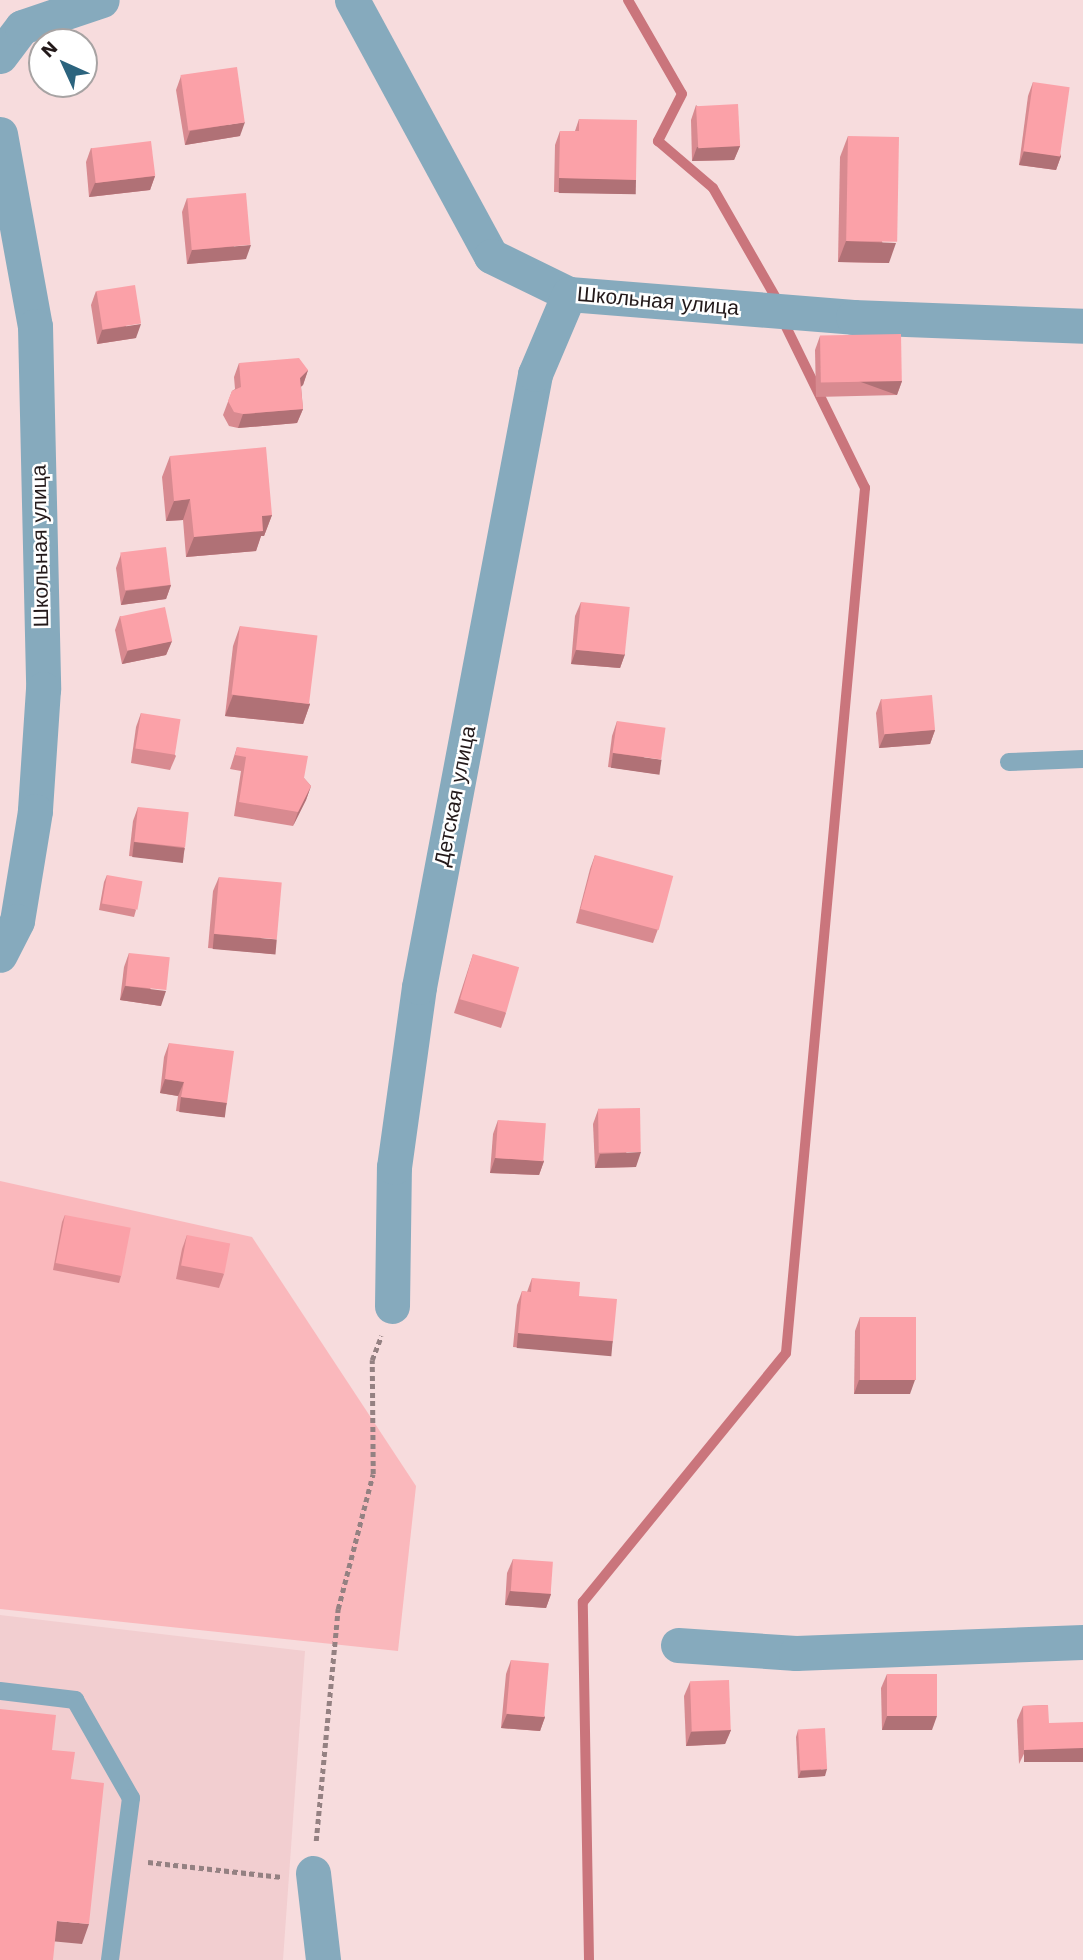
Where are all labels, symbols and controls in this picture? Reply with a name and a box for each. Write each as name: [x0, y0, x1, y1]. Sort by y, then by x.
north arrow: [28, 28, 98, 98]
text: N: [36, 36, 62, 62]
street label: Школьная улица: [576, 281, 740, 321]
street label: Школьная улица: [26, 464, 54, 628]
street label: Детская улица: [429, 724, 481, 868]

